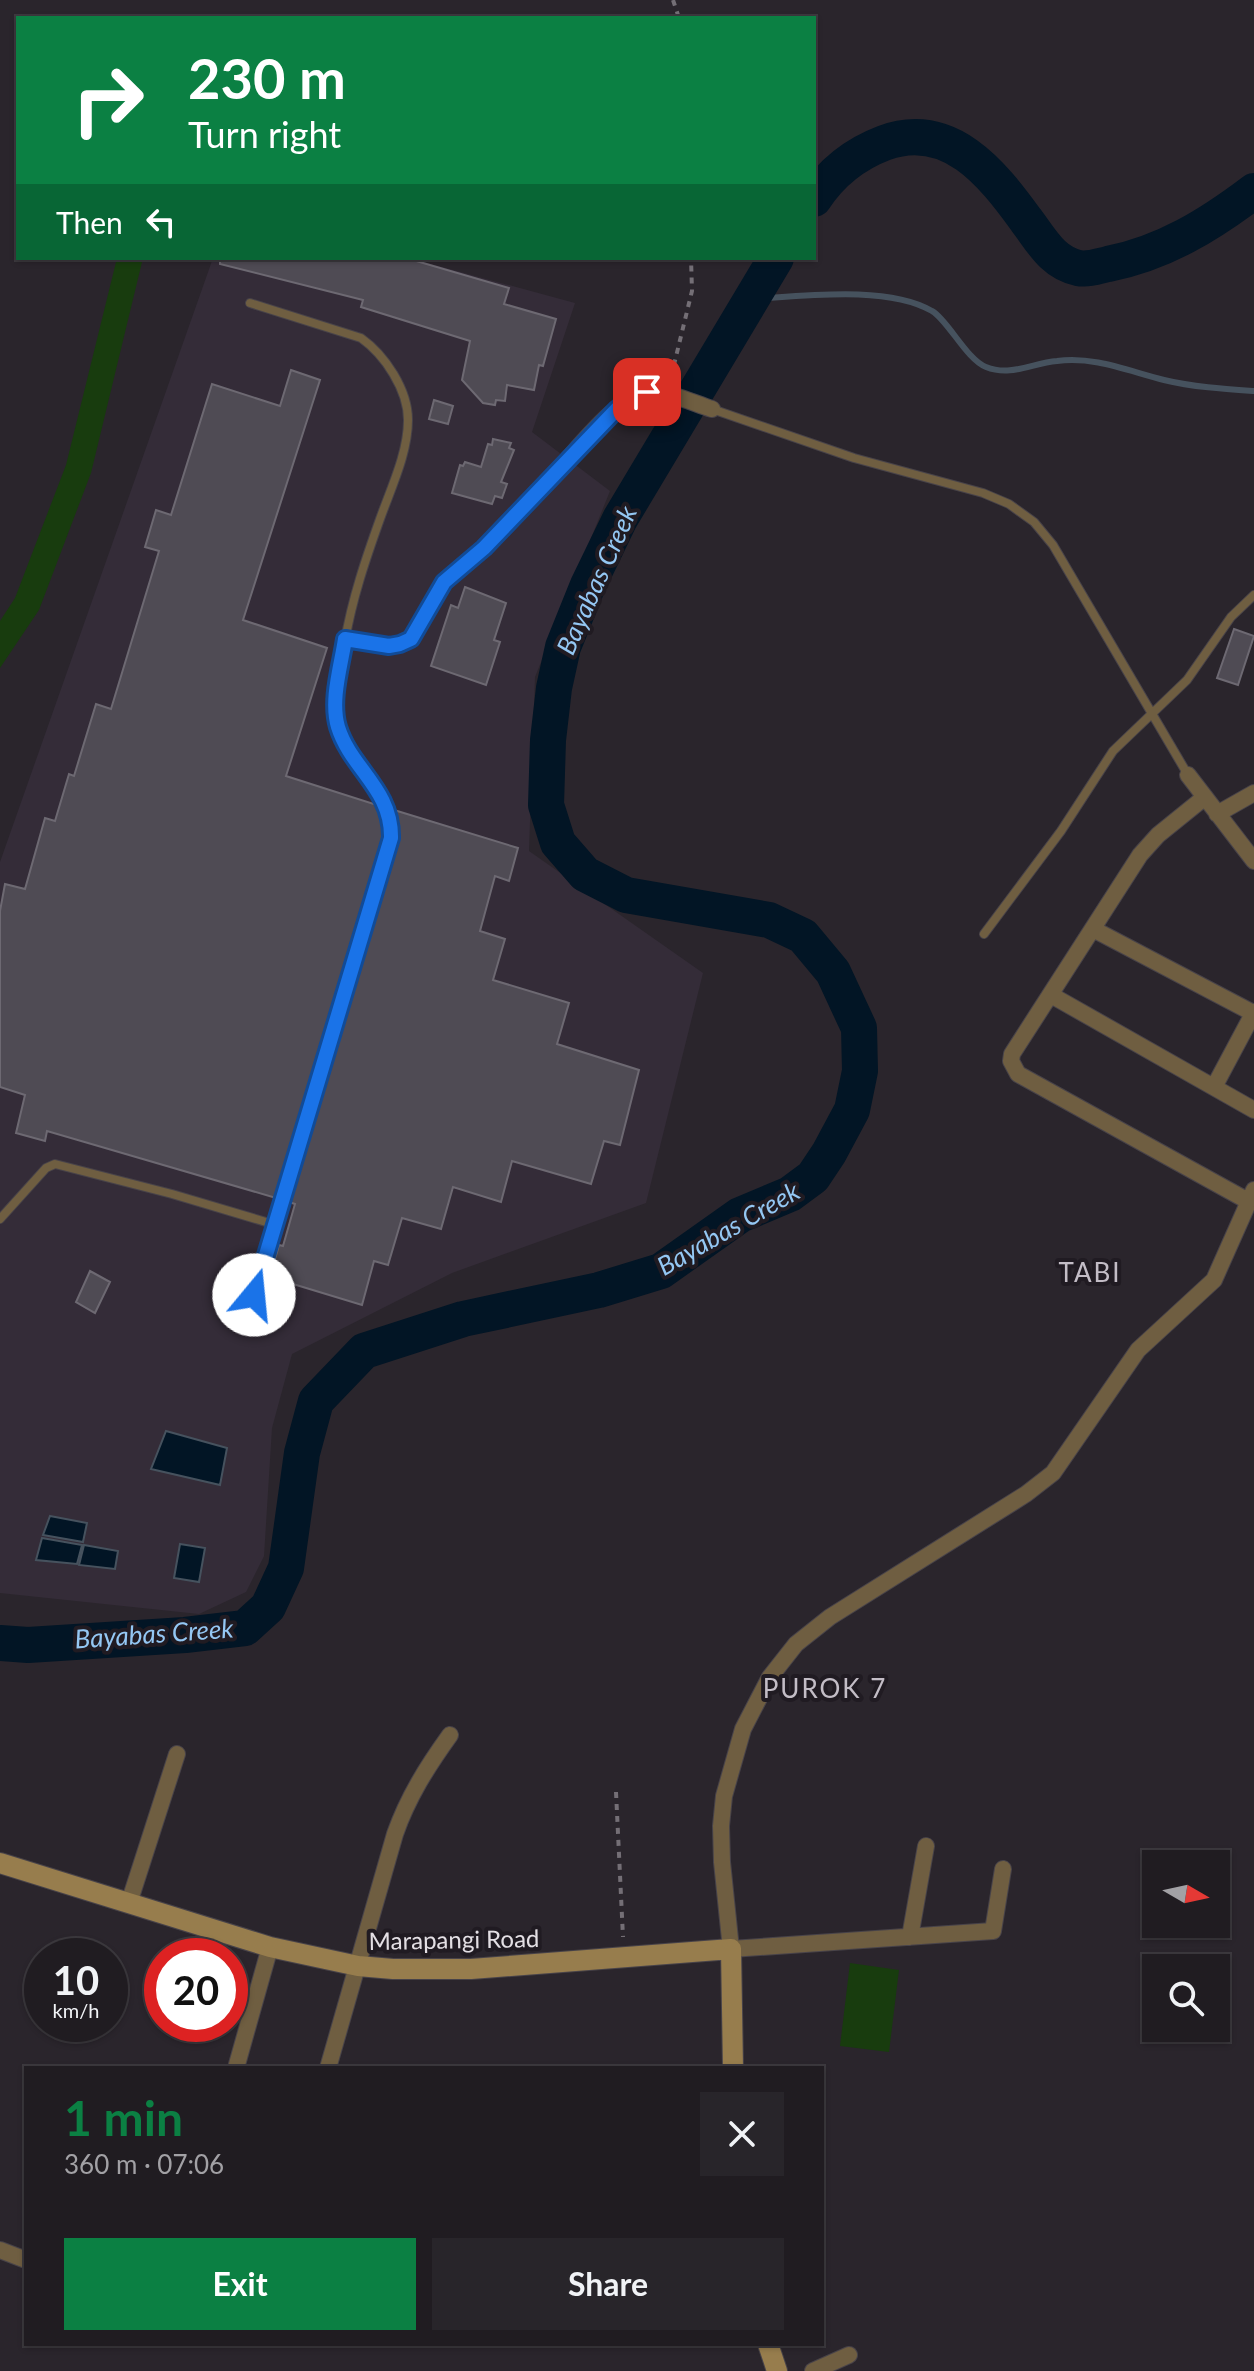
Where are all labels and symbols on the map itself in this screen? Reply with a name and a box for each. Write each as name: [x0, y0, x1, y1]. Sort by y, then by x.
pin: [613, 358, 681, 426]
water label: Bayabas Creek: [549, 500, 643, 659]
water label: Bayabas Creek: [651, 1174, 806, 1282]
position arrow: [212, 1253, 296, 1337]
district label: TABI: [1058, 1256, 1122, 1288]
water label: Bayabas Creek: [73, 1611, 235, 1655]
district label: PUROK 7: [763, 1672, 887, 1704]
north arrow: [1142, 1850, 1230, 1938]
street label: Marapangi Road: [368, 1923, 540, 1955]
speed limit sign: 20: [144, 1938, 248, 2042]

